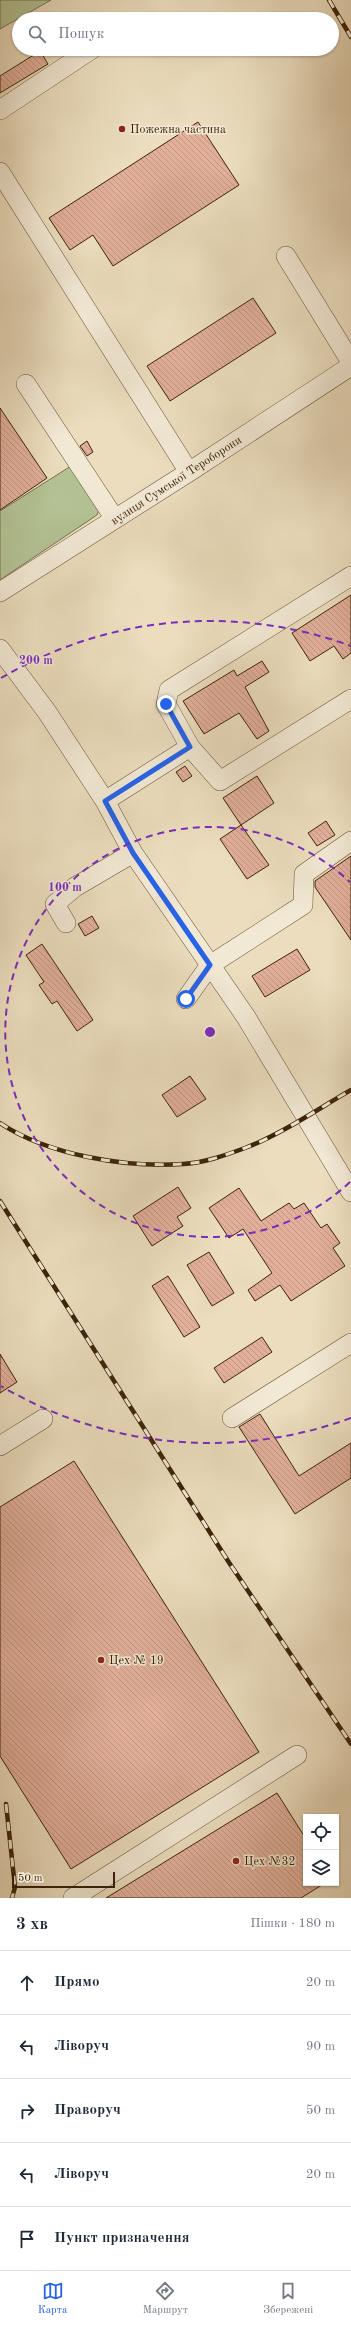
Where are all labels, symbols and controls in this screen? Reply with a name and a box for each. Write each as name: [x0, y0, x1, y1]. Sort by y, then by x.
search box: [12, 12, 339, 56]
icon: search: [26, 23, 48, 45]
text: Пошук: [58, 27, 104, 42]
marker: Пожежна частина: [117, 124, 127, 134]
place label: Пожежна частина: [130, 124, 226, 136]
street label: вулиця Сумської Тероборони: [109, 434, 244, 528]
text: 200 m: [19, 655, 53, 667]
route end: [157, 695, 175, 713]
text: 100 m: [48, 882, 82, 894]
route start: [177, 990, 195, 1008]
centre of rings: [203, 1025, 217, 1039]
marker: Цех № 19: [96, 1655, 106, 1665]
place label: Цех № 19: [109, 1655, 164, 1667]
map controls: [303, 1814, 339, 1886]
button: locate: [303, 1814, 339, 1850]
button: layers: [303, 1850, 339, 1886]
marker: Цех №32: [231, 1856, 241, 1866]
place label: Цех №32: [244, 1856, 295, 1868]
scale bar: [12, 1870, 115, 1889]
text: 50 m: [18, 1873, 43, 1884]
text: 3 хв: [16, 1916, 48, 1933]
text: Пішки · 180 m: [250, 1917, 335, 1930]
icon: ahead: [16, 1972, 38, 1994]
text: Прямо: [54, 1975, 100, 1990]
text: 20 m: [306, 1976, 335, 1989]
icon: left: [16, 2036, 38, 2058]
text: Ліворуч: [54, 2039, 109, 2054]
text: 90 m: [306, 2040, 335, 2053]
icon: right: [16, 2100, 38, 2122]
text: Праворуч: [54, 2103, 121, 2118]
text: 50 m: [306, 2104, 335, 2117]
icon: left: [16, 2164, 38, 2186]
text: Ліворуч: [54, 2167, 109, 2182]
text: 20 m: [306, 2168, 335, 2181]
icon: arrive: [16, 2228, 38, 2250]
text: Пункт призначення: [54, 2231, 190, 2246]
tab: Карта: [38, 2280, 67, 2318]
tab: Маршрут: [143, 2280, 188, 2318]
tab: Збережені: [263, 2280, 313, 2318]

